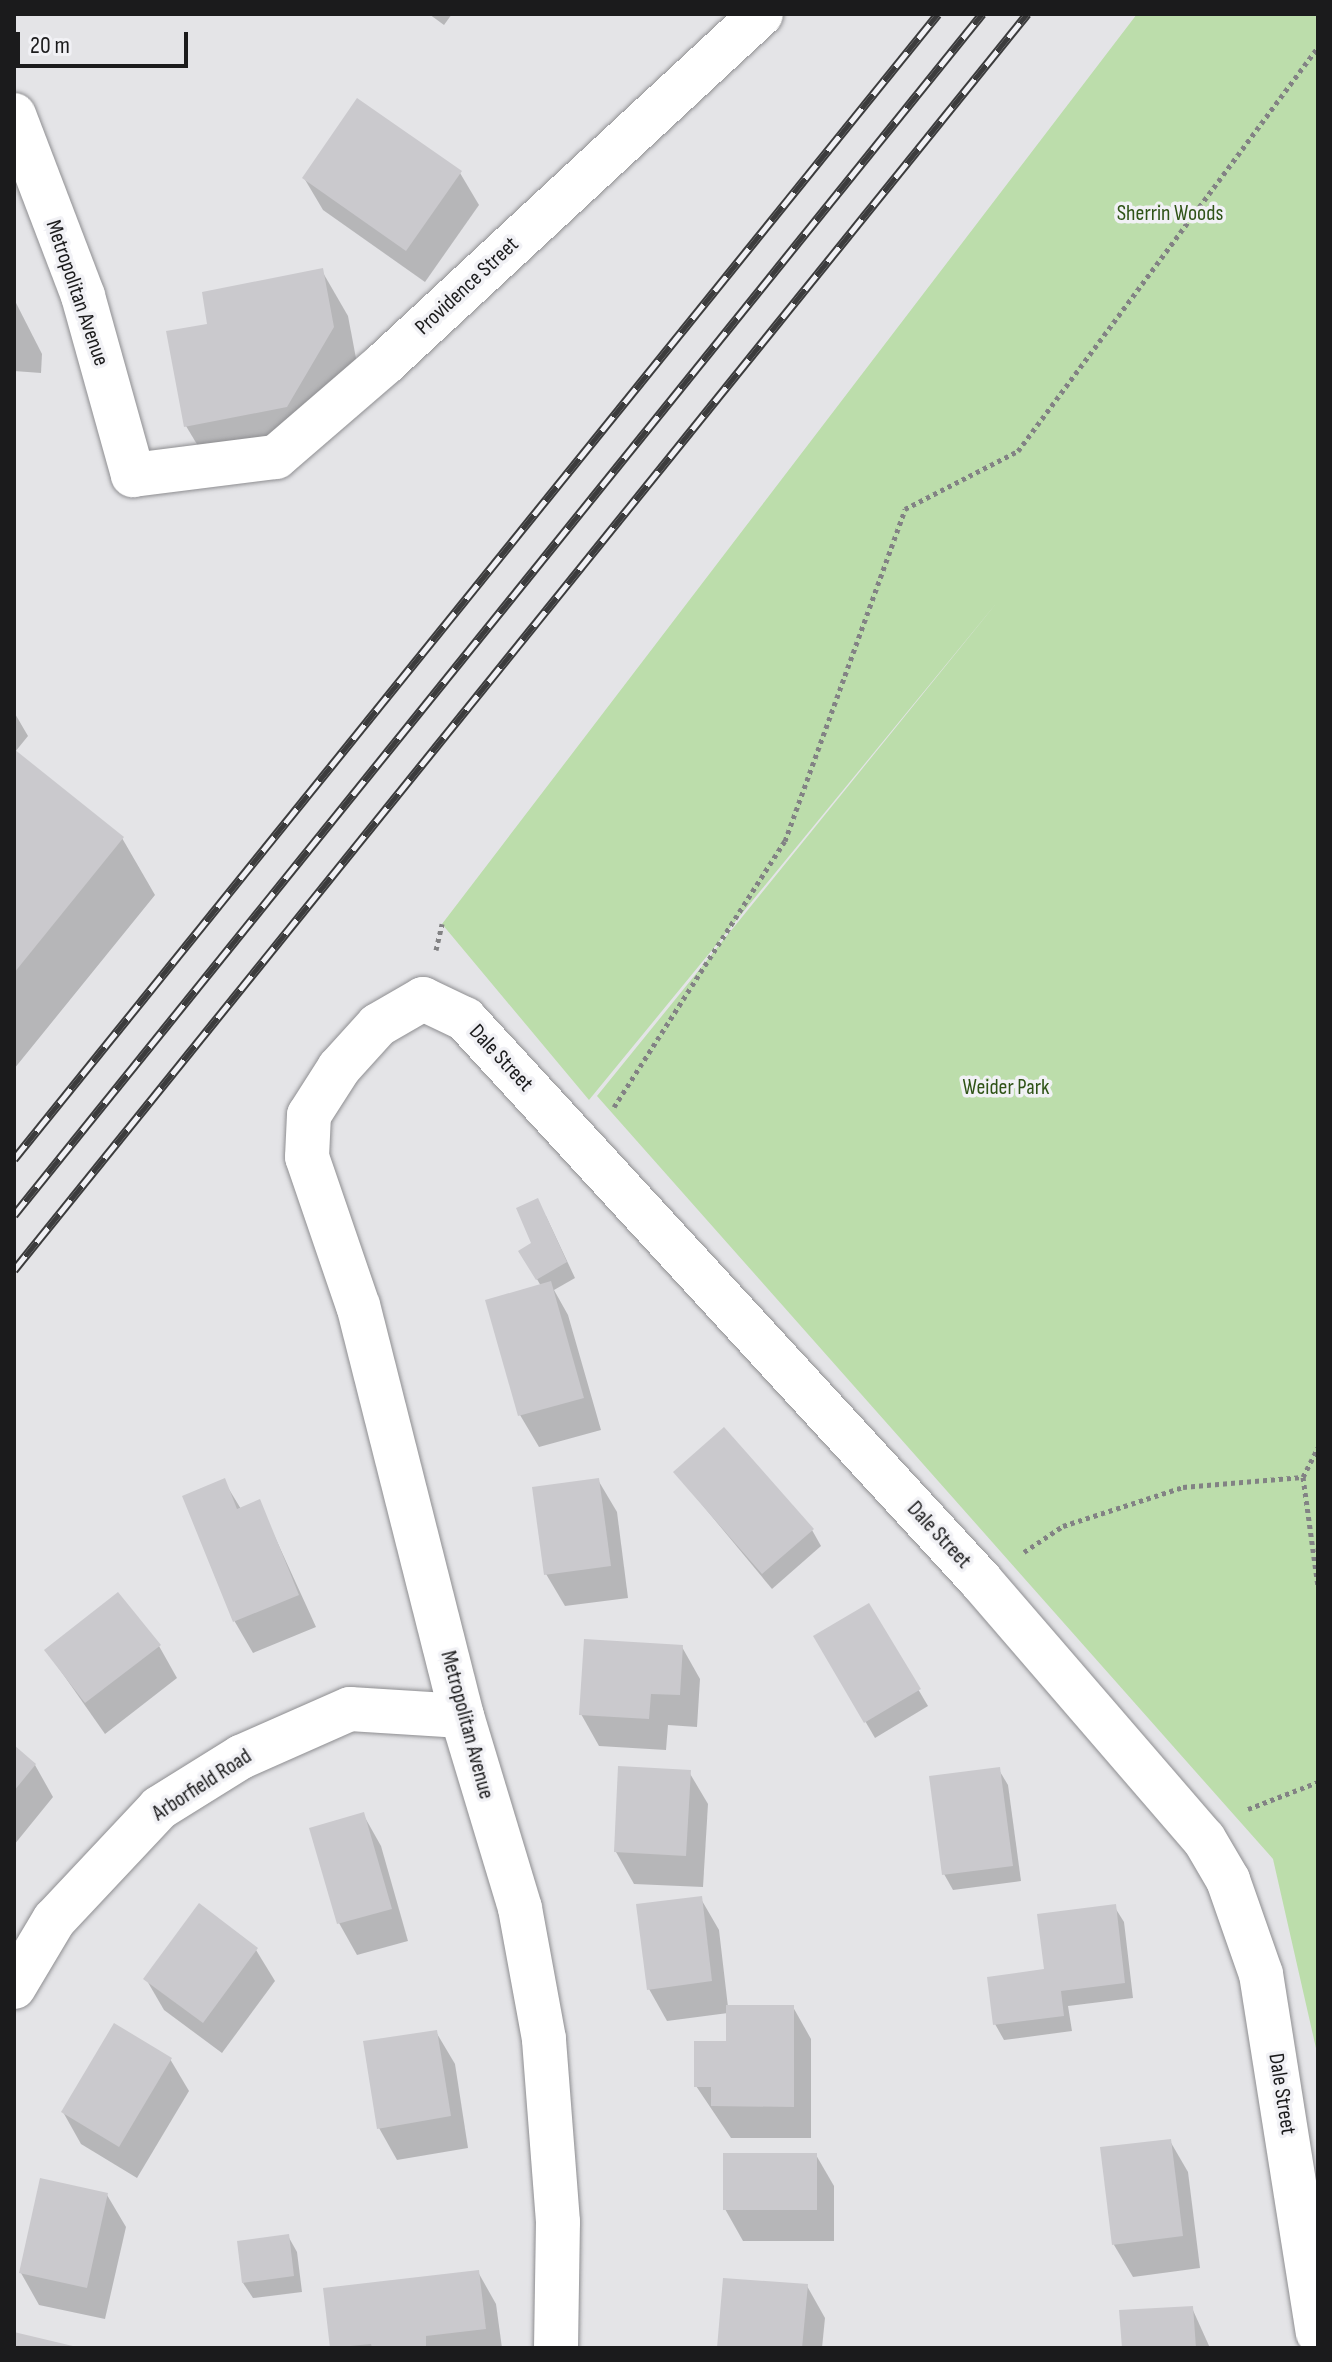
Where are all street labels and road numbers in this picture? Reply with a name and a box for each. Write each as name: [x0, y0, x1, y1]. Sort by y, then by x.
street label: Metropolitan Avenue: [40, 217, 114, 369]
street label: Providence Street: [410, 231, 524, 341]
street label: Dale Street: [463, 1019, 539, 1097]
street label: Dale Street: [901, 1496, 977, 1574]
street label: Metropolitan Avenue: [435, 1648, 499, 1802]
street label: Arborfield Road: [147, 1743, 257, 1827]
street label: Dale Street: [1263, 2051, 1301, 2137]

